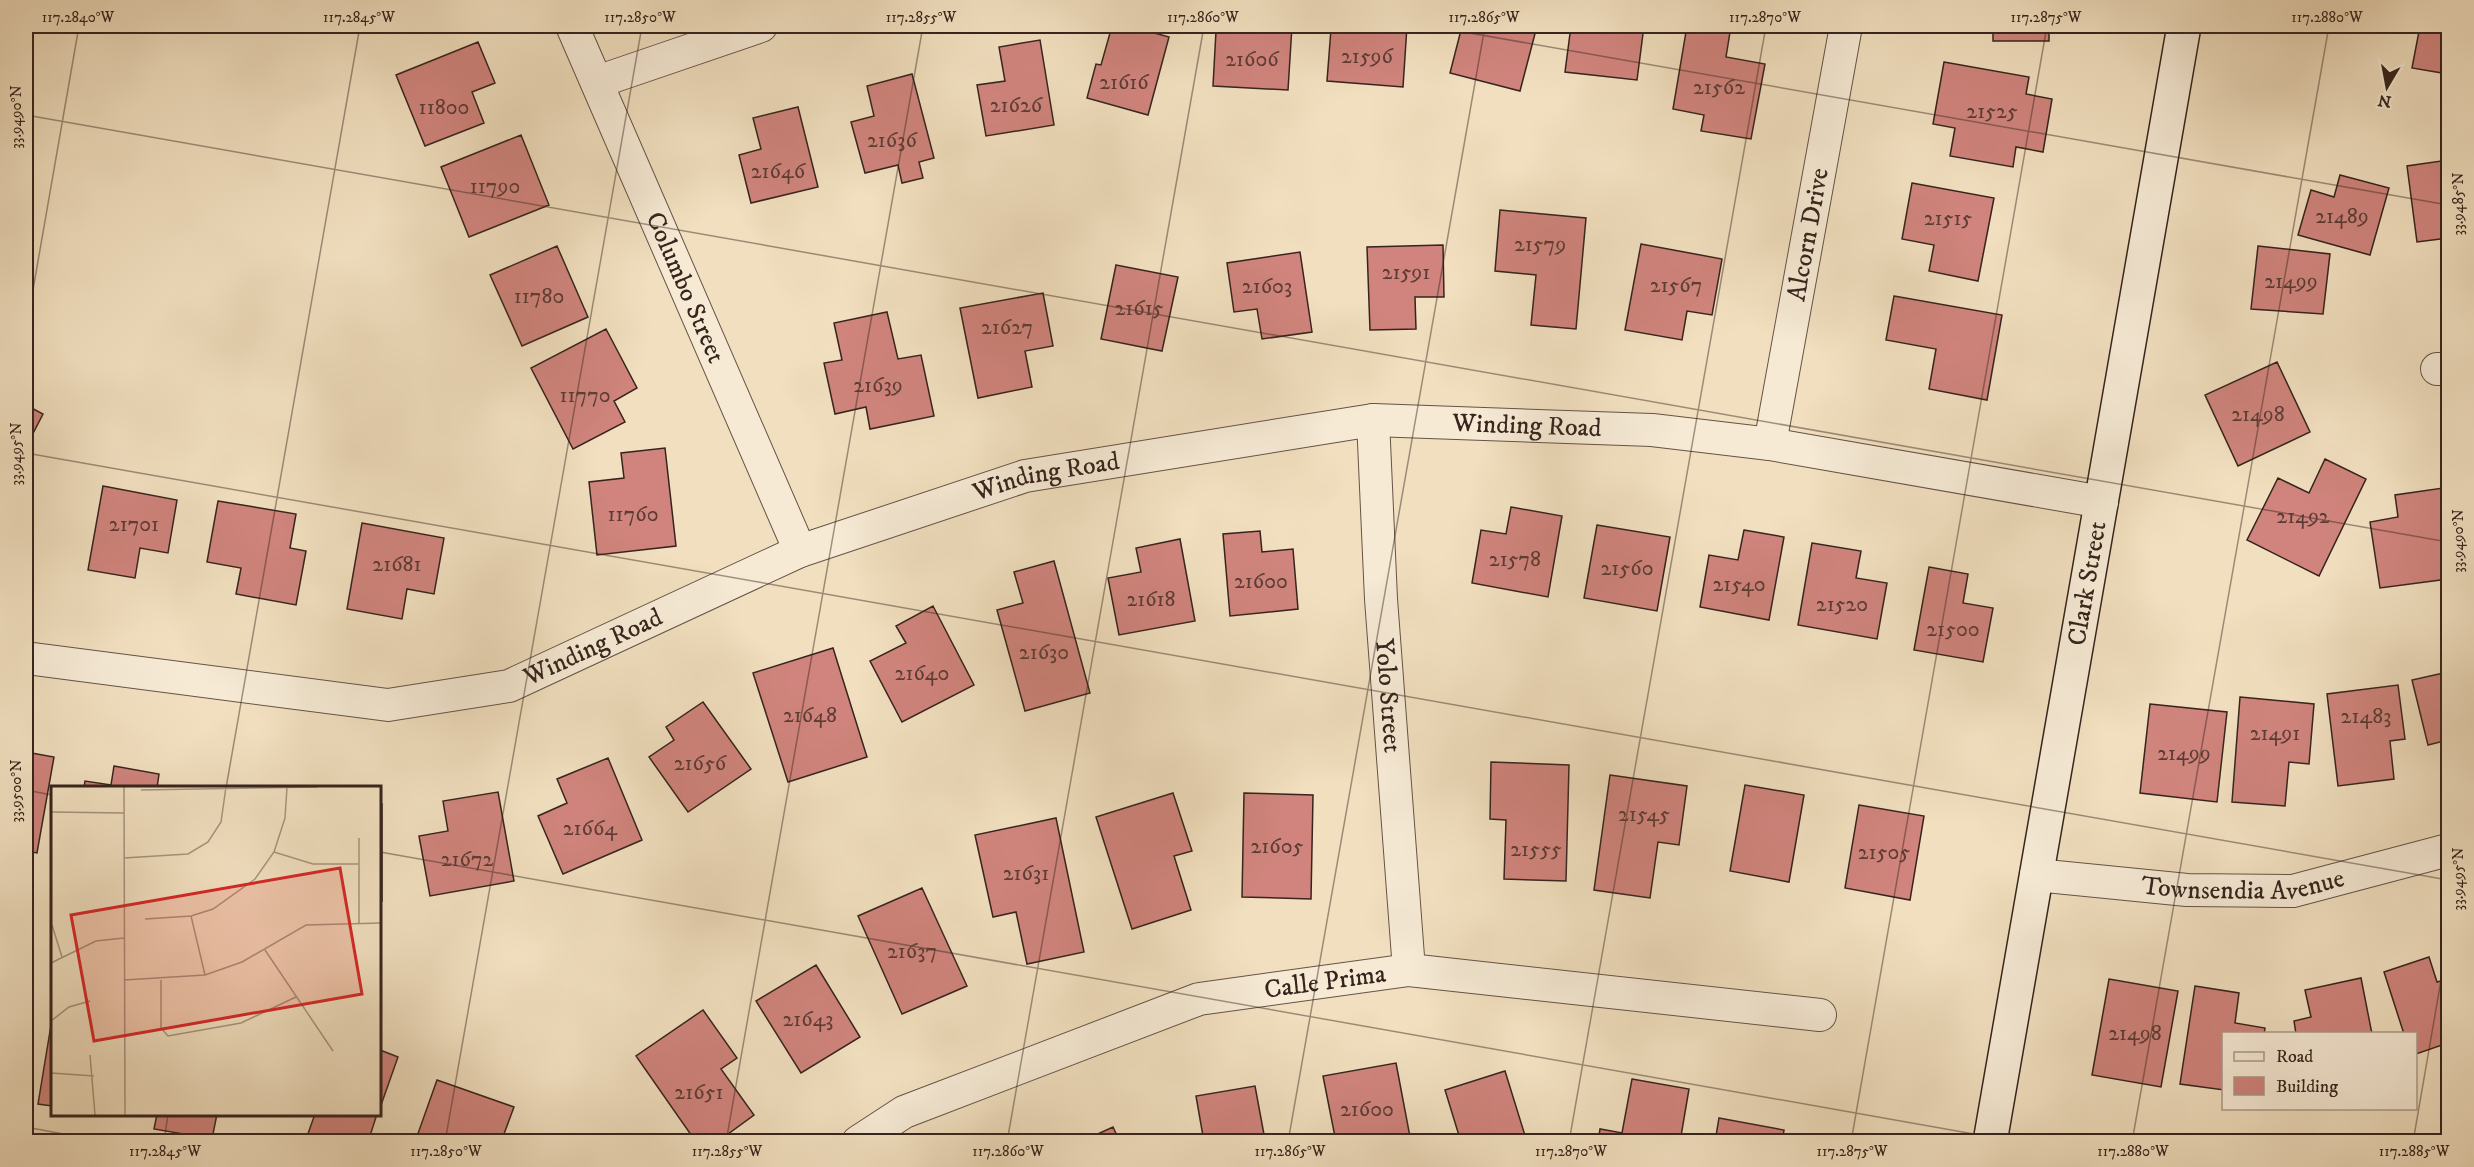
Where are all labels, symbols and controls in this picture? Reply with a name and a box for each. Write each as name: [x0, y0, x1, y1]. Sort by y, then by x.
text: 117.2840°W: [42, 8, 115, 27]
text: 117.2845°W: [323, 8, 395, 27]
text: 117.2850°W: [604, 8, 676, 27]
text: 117.2855°W: [886, 8, 957, 27]
text: 117.2860°W: [1167, 8, 1239, 27]
text: 117.2865°W: [1448, 8, 1520, 27]
text: 117.2870°W: [1729, 8, 1801, 27]
text: 117.2875°W: [2010, 8, 2082, 27]
text: 117.2880°W: [2291, 8, 2363, 27]
house number: 21596: [1341, 43, 1395, 70]
house number: 21606: [1225, 46, 1280, 73]
north arrow: [2357, 57, 2417, 117]
house number: 21616: [1099, 69, 1150, 96]
house number: 21562: [1693, 74, 1745, 101]
text: 33.9490°N: [7, 85, 26, 149]
text: N: [2376, 90, 2393, 112]
house number: 21626: [990, 92, 1044, 119]
house number: 11800: [419, 94, 469, 121]
house number: 21525: [1966, 98, 2018, 125]
house number: 21636: [867, 127, 918, 154]
house number: 21646: [751, 158, 807, 185]
street label: Alcorn Drive: [1780, 165, 1836, 304]
house number: 11790: [470, 173, 520, 200]
text: 33.9485°N: [2449, 173, 2468, 235]
house number: 21489: [2315, 203, 2369, 230]
house number: 21515: [1924, 205, 1972, 232]
street label: Columbo Street: [638, 207, 733, 368]
house number: 21579: [1514, 231, 1566, 258]
house number: 21591: [1382, 259, 1430, 286]
house number: 21499: [2264, 268, 2318, 295]
house number: 21567: [1650, 272, 1702, 299]
house number: 21603: [1242, 273, 1292, 300]
house number: 11780: [514, 283, 564, 310]
house number: 21615: [1114, 295, 1164, 322]
house number: 21627: [981, 314, 1033, 341]
house number: 21639: [853, 372, 903, 399]
house number: 11770: [559, 382, 611, 409]
house number: 21498: [2231, 401, 2285, 428]
street label: Winding Road: [1451, 406, 1602, 445]
text: 33.9495°N: [7, 423, 26, 485]
street label: Winding Road: [967, 445, 1122, 509]
house number: 11760: [608, 501, 658, 528]
house number: 21492: [2276, 503, 2330, 530]
text: 33.9490°N: [2449, 509, 2468, 573]
house number: 21701: [109, 511, 159, 538]
street label: Clark Street: [2060, 519, 2114, 648]
house number: 21578: [1489, 546, 1541, 573]
house number: 21681: [372, 551, 422, 578]
house number: 21560: [1601, 555, 1653, 582]
house number: 21600: [1234, 568, 1288, 595]
house number: 21540: [1712, 571, 1766, 598]
house number: 21618: [1126, 586, 1176, 613]
house number: 21520: [1816, 591, 1868, 618]
street label: Winding Road: [517, 601, 668, 694]
house number: 21500: [1926, 616, 1980, 643]
street label: Yolo Street: [1368, 637, 1409, 754]
house number: 21630: [1019, 639, 1069, 666]
house number: 21640: [895, 660, 949, 687]
house number: 21648: [783, 702, 837, 729]
house number: 21483: [2341, 703, 2391, 730]
house number: 21491: [2250, 720, 2300, 747]
house number: 21499: [2157, 740, 2211, 767]
house number: 21656: [674, 750, 728, 777]
text: 33.9500°N: [7, 760, 26, 822]
inset map: [51, 786, 381, 1116]
house number: 21545: [1618, 801, 1670, 828]
house number: 21664: [563, 815, 619, 842]
house number: 21605: [1250, 833, 1304, 860]
house number: 21555: [1510, 836, 1562, 863]
house number: 21505: [1858, 839, 1910, 866]
house number: 21672: [441, 846, 494, 873]
text: 33.9495°N: [2449, 848, 2468, 910]
house number: 21631: [1003, 860, 1049, 887]
street label: Townsendia Avenue: [2140, 862, 2348, 908]
house number: 21637: [887, 938, 937, 965]
street label: Calle Prima: [1262, 957, 1388, 1006]
house number: 21643: [782, 1006, 834, 1033]
house number: 21498: [2108, 1020, 2162, 1047]
legend: [2222, 1032, 2417, 1110]
text: Road: [2276, 1046, 2313, 1068]
text: Building: [2276, 1076, 2338, 1098]
house number: 21651: [674, 1079, 724, 1106]
house number: 21600: [1340, 1096, 1394, 1123]
text: 117.2845°W: [129, 1142, 201, 1161]
text: 117.2850°W: [410, 1142, 482, 1161]
text: 117.2855°W: [692, 1142, 763, 1161]
text: 117.2860°W: [972, 1142, 1044, 1161]
text: 117.2865°W: [1254, 1142, 1326, 1161]
text: 117.2870°W: [1535, 1142, 1607, 1161]
text: 117.2875°W: [1816, 1142, 1888, 1161]
text: 117.2880°W: [2097, 1142, 2169, 1161]
text: 117.2885°W: [2379, 1142, 2450, 1161]

